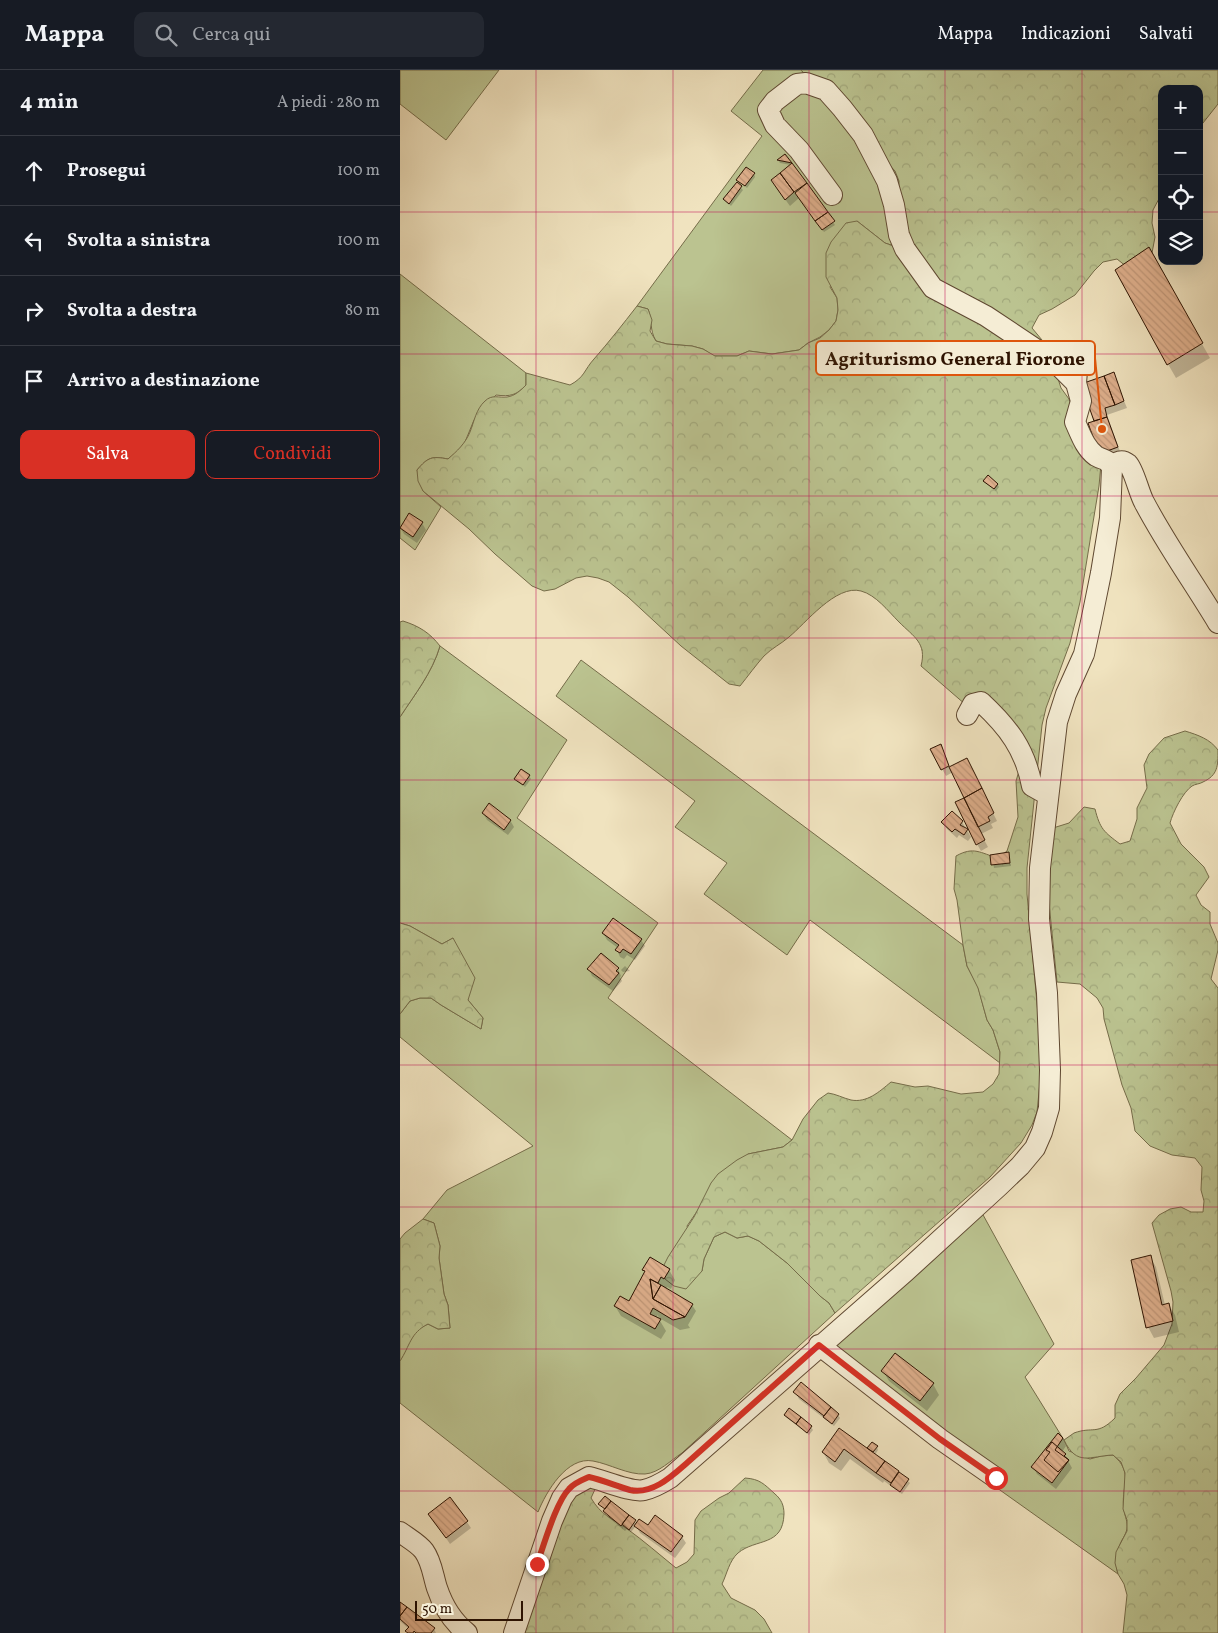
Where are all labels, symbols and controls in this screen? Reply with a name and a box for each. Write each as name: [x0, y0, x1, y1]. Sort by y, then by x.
search box: [134, 12, 484, 57]
text: Mappa: [25, 18, 104, 52]
icon: search: [152, 21, 180, 49]
text: Cerca qui: [192, 22, 270, 48]
text: Mappa: [938, 22, 993, 47]
text: Indicazioni: [1021, 22, 1111, 47]
text: Salvati: [1139, 22, 1193, 47]
map controls: [1158, 85, 1203, 265]
button: +: [1158, 85, 1203, 130]
text: 4 min: [20, 88, 79, 117]
text: A piedi · 280 m: [277, 92, 380, 114]
button: −: [1158, 130, 1203, 175]
icon: ahead: [20, 157, 48, 185]
text: Prosegui: [67, 158, 146, 184]
text: 100 m: [337, 160, 380, 182]
button: locate: [1158, 175, 1203, 220]
button: layers: [1158, 220, 1203, 265]
icon: left: [20, 227, 48, 255]
text: Svolta a sinistra: [67, 228, 210, 254]
text: 100 m: [337, 230, 380, 252]
icon: right: [20, 297, 48, 325]
text: Svolta a destra: [67, 298, 197, 324]
text: 80 m: [345, 300, 380, 322]
callout: Agriturismo General Fiorone: [816, 341, 1095, 375]
text: Agriturismo General Fiorone: [825, 347, 1085, 373]
icon: arrive: [20, 367, 48, 395]
text: Arrivo a destinazione: [67, 368, 260, 394]
button: Salva: [20, 430, 195, 479]
button: Condividi: [205, 430, 380, 479]
route start: [985, 1467, 1008, 1490]
route end: [526, 1553, 549, 1576]
scale bar: [415, 1598, 522, 1621]
text: 50 m: [422, 1600, 452, 1619]

